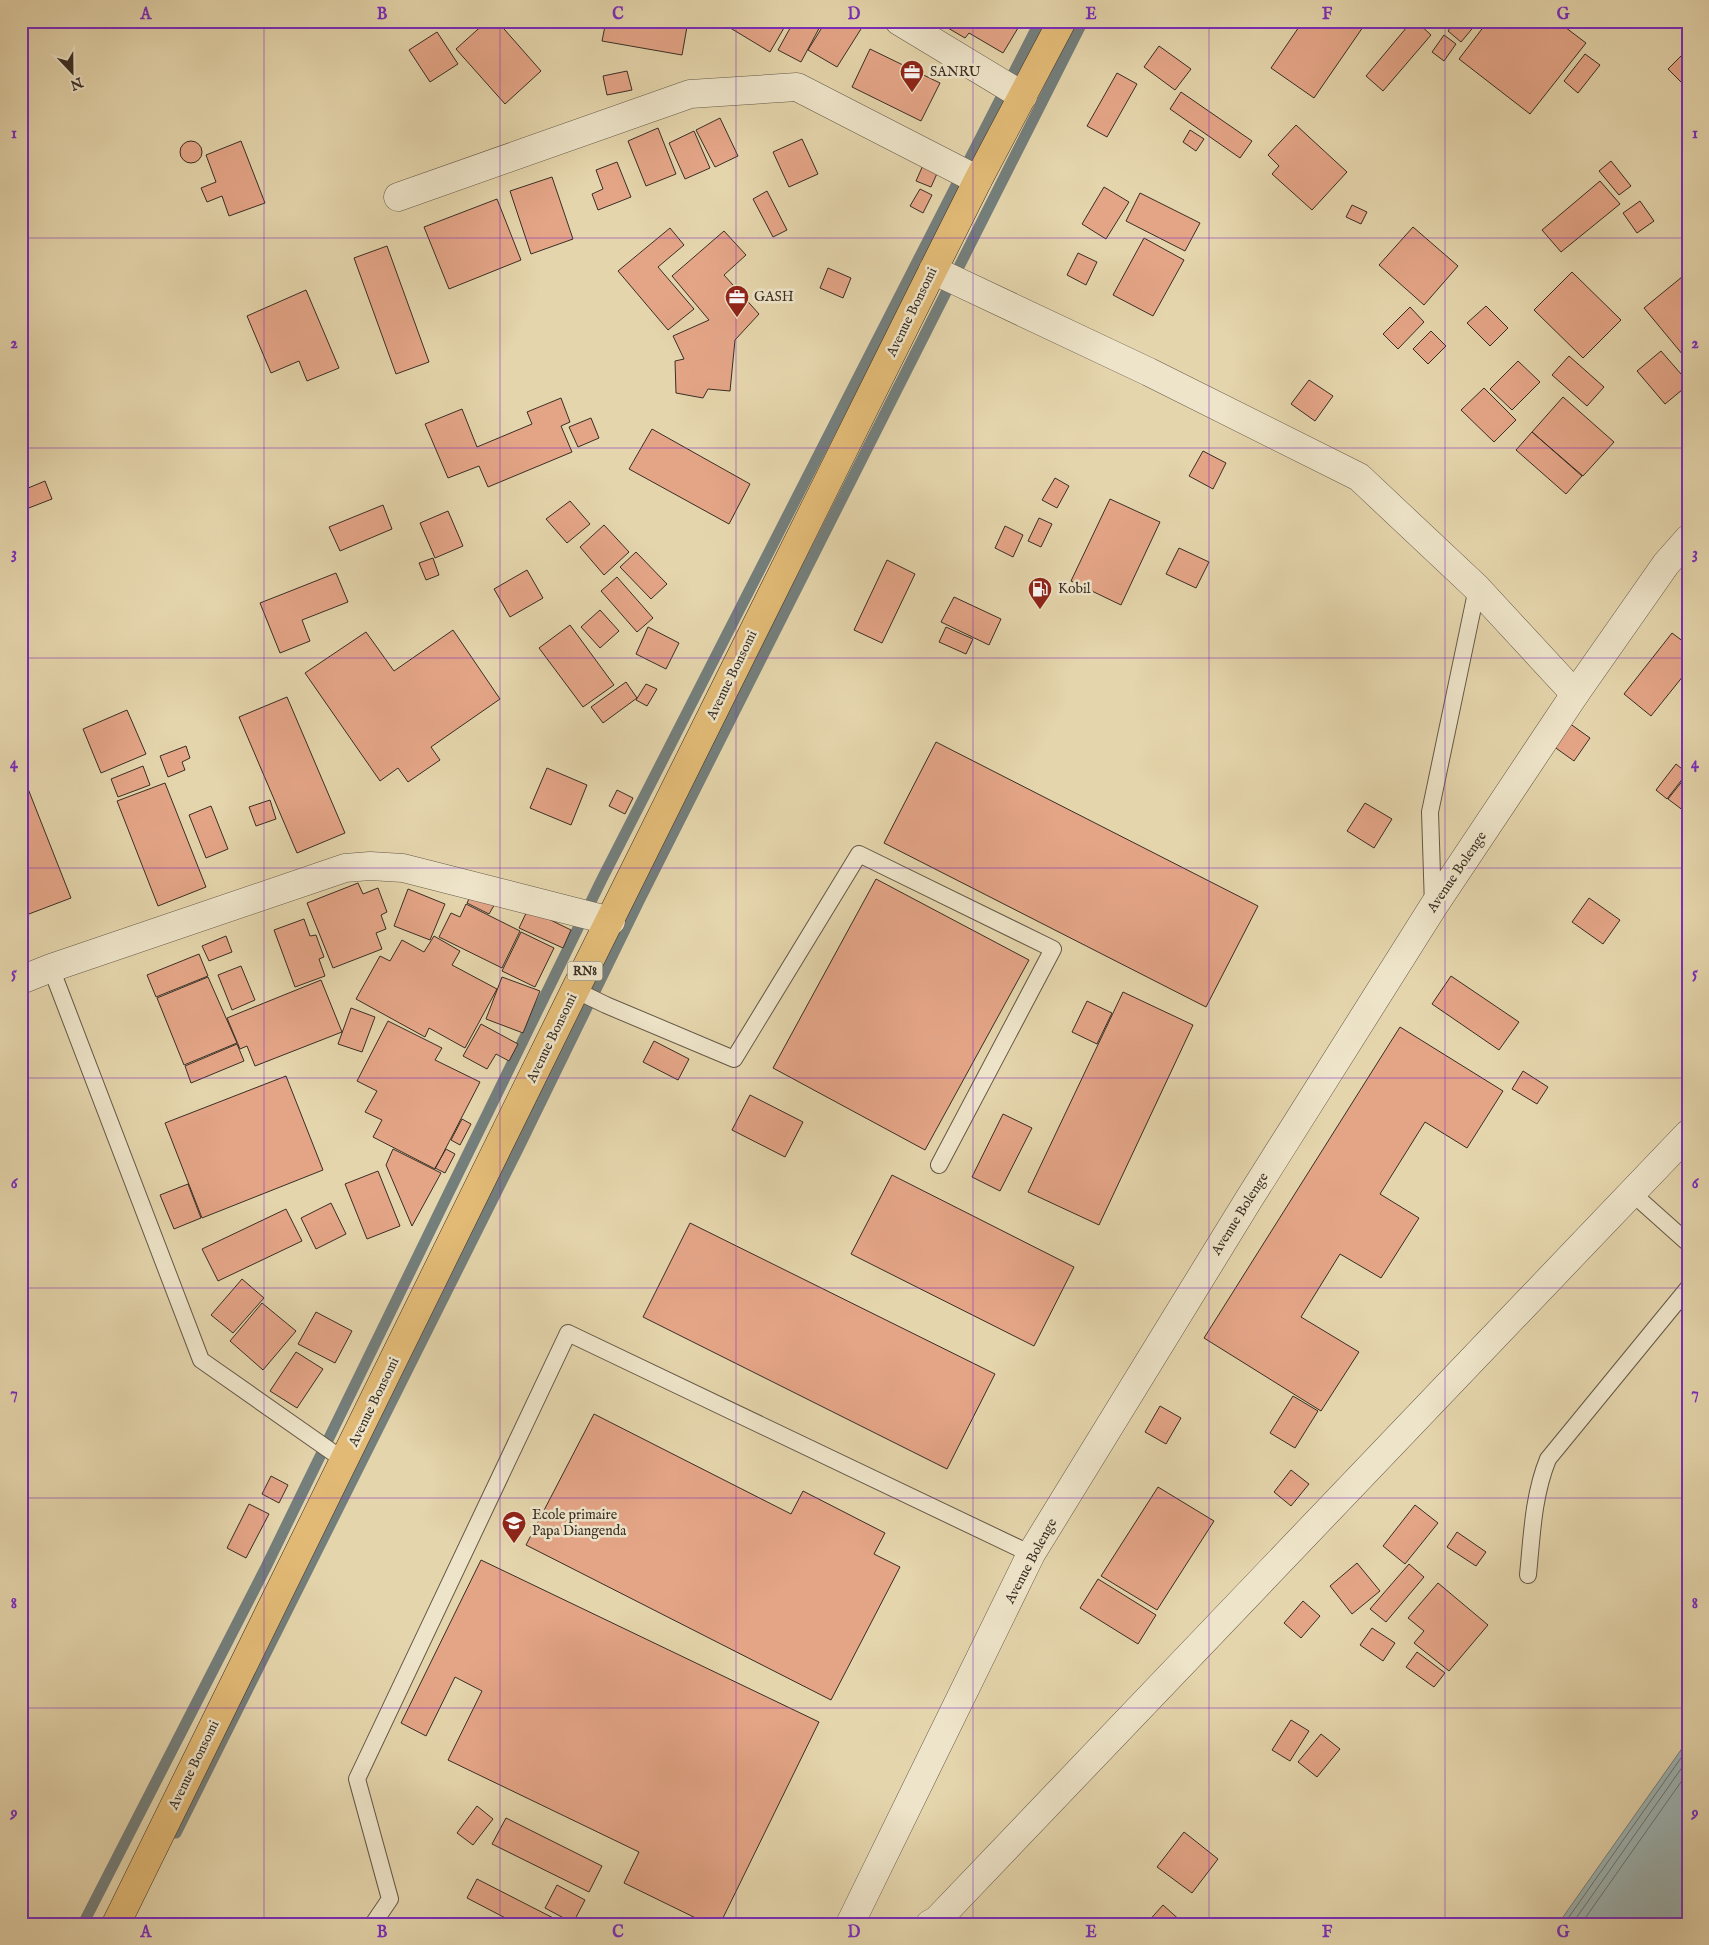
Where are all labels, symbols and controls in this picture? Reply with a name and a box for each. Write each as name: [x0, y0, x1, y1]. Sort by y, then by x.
text: A: [140, 5, 153, 25]
text: B: [377, 5, 388, 25]
text: C: [612, 5, 624, 25]
text: D: [848, 5, 861, 25]
text: E: [1085, 5, 1097, 25]
text: F: [1322, 5, 1333, 25]
text: G: [1557, 5, 1570, 25]
north arrow: [48, 48, 98, 98]
office icon: SANRU: [899, 59, 925, 93]
place label: SANRU: [930, 63, 981, 81]
text: N: [68, 72, 86, 94]
text: 1: [11, 124, 17, 144]
text: 1: [1692, 124, 1698, 144]
street label: Avenue Bonsomi: [882, 264, 941, 360]
office icon: GASH: [724, 284, 750, 318]
place label: GASH: [754, 288, 794, 306]
text: 2: [10, 334, 18, 354]
text: 2: [1691, 334, 1699, 354]
text: 3: [11, 544, 17, 564]
text: 3: [1692, 544, 1698, 564]
fuel station icon: Kobil: [1027, 576, 1053, 610]
place label: Kobil: [1058, 580, 1091, 598]
street label: Avenue Bonsomi: [702, 627, 761, 723]
text: 4: [10, 754, 19, 774]
text: 4: [1691, 754, 1700, 774]
street label: Avenue Bolenge: [1423, 827, 1491, 917]
road number: RN8: [568, 961, 602, 980]
text: 5: [11, 964, 17, 984]
text: 5: [1692, 964, 1698, 984]
street label: Avenue Bonsomi: [522, 990, 581, 1086]
street label: Avenue Bolenge: [1207, 1169, 1273, 1260]
text: 6: [11, 1174, 19, 1194]
text: 6: [1692, 1174, 1700, 1194]
street label: Avenue Bonsomi: [344, 1354, 403, 1450]
text: 7: [10, 1384, 18, 1404]
text: 7: [1691, 1384, 1699, 1404]
place label: Ecole primaire Papa Diangenda: [532, 1506, 627, 1540]
school or university icon: Ecole primaire Papa Diangenda: [501, 1510, 527, 1544]
street label: Avenue Bolenge: [1000, 1515, 1061, 1608]
text: 8: [11, 1594, 17, 1614]
text: 8: [1692, 1594, 1698, 1614]
street label: Avenue Bonsomi: [164, 1717, 223, 1813]
text: 9: [10, 1804, 18, 1824]
text: 9: [1691, 1804, 1699, 1824]
text: A: [140, 1923, 153, 1943]
text: B: [377, 1923, 388, 1943]
text: C: [612, 1923, 624, 1943]
text: D: [848, 1923, 861, 1943]
text: E: [1085, 1923, 1097, 1943]
text: F: [1322, 1923, 1333, 1943]
text: G: [1557, 1923, 1570, 1943]

